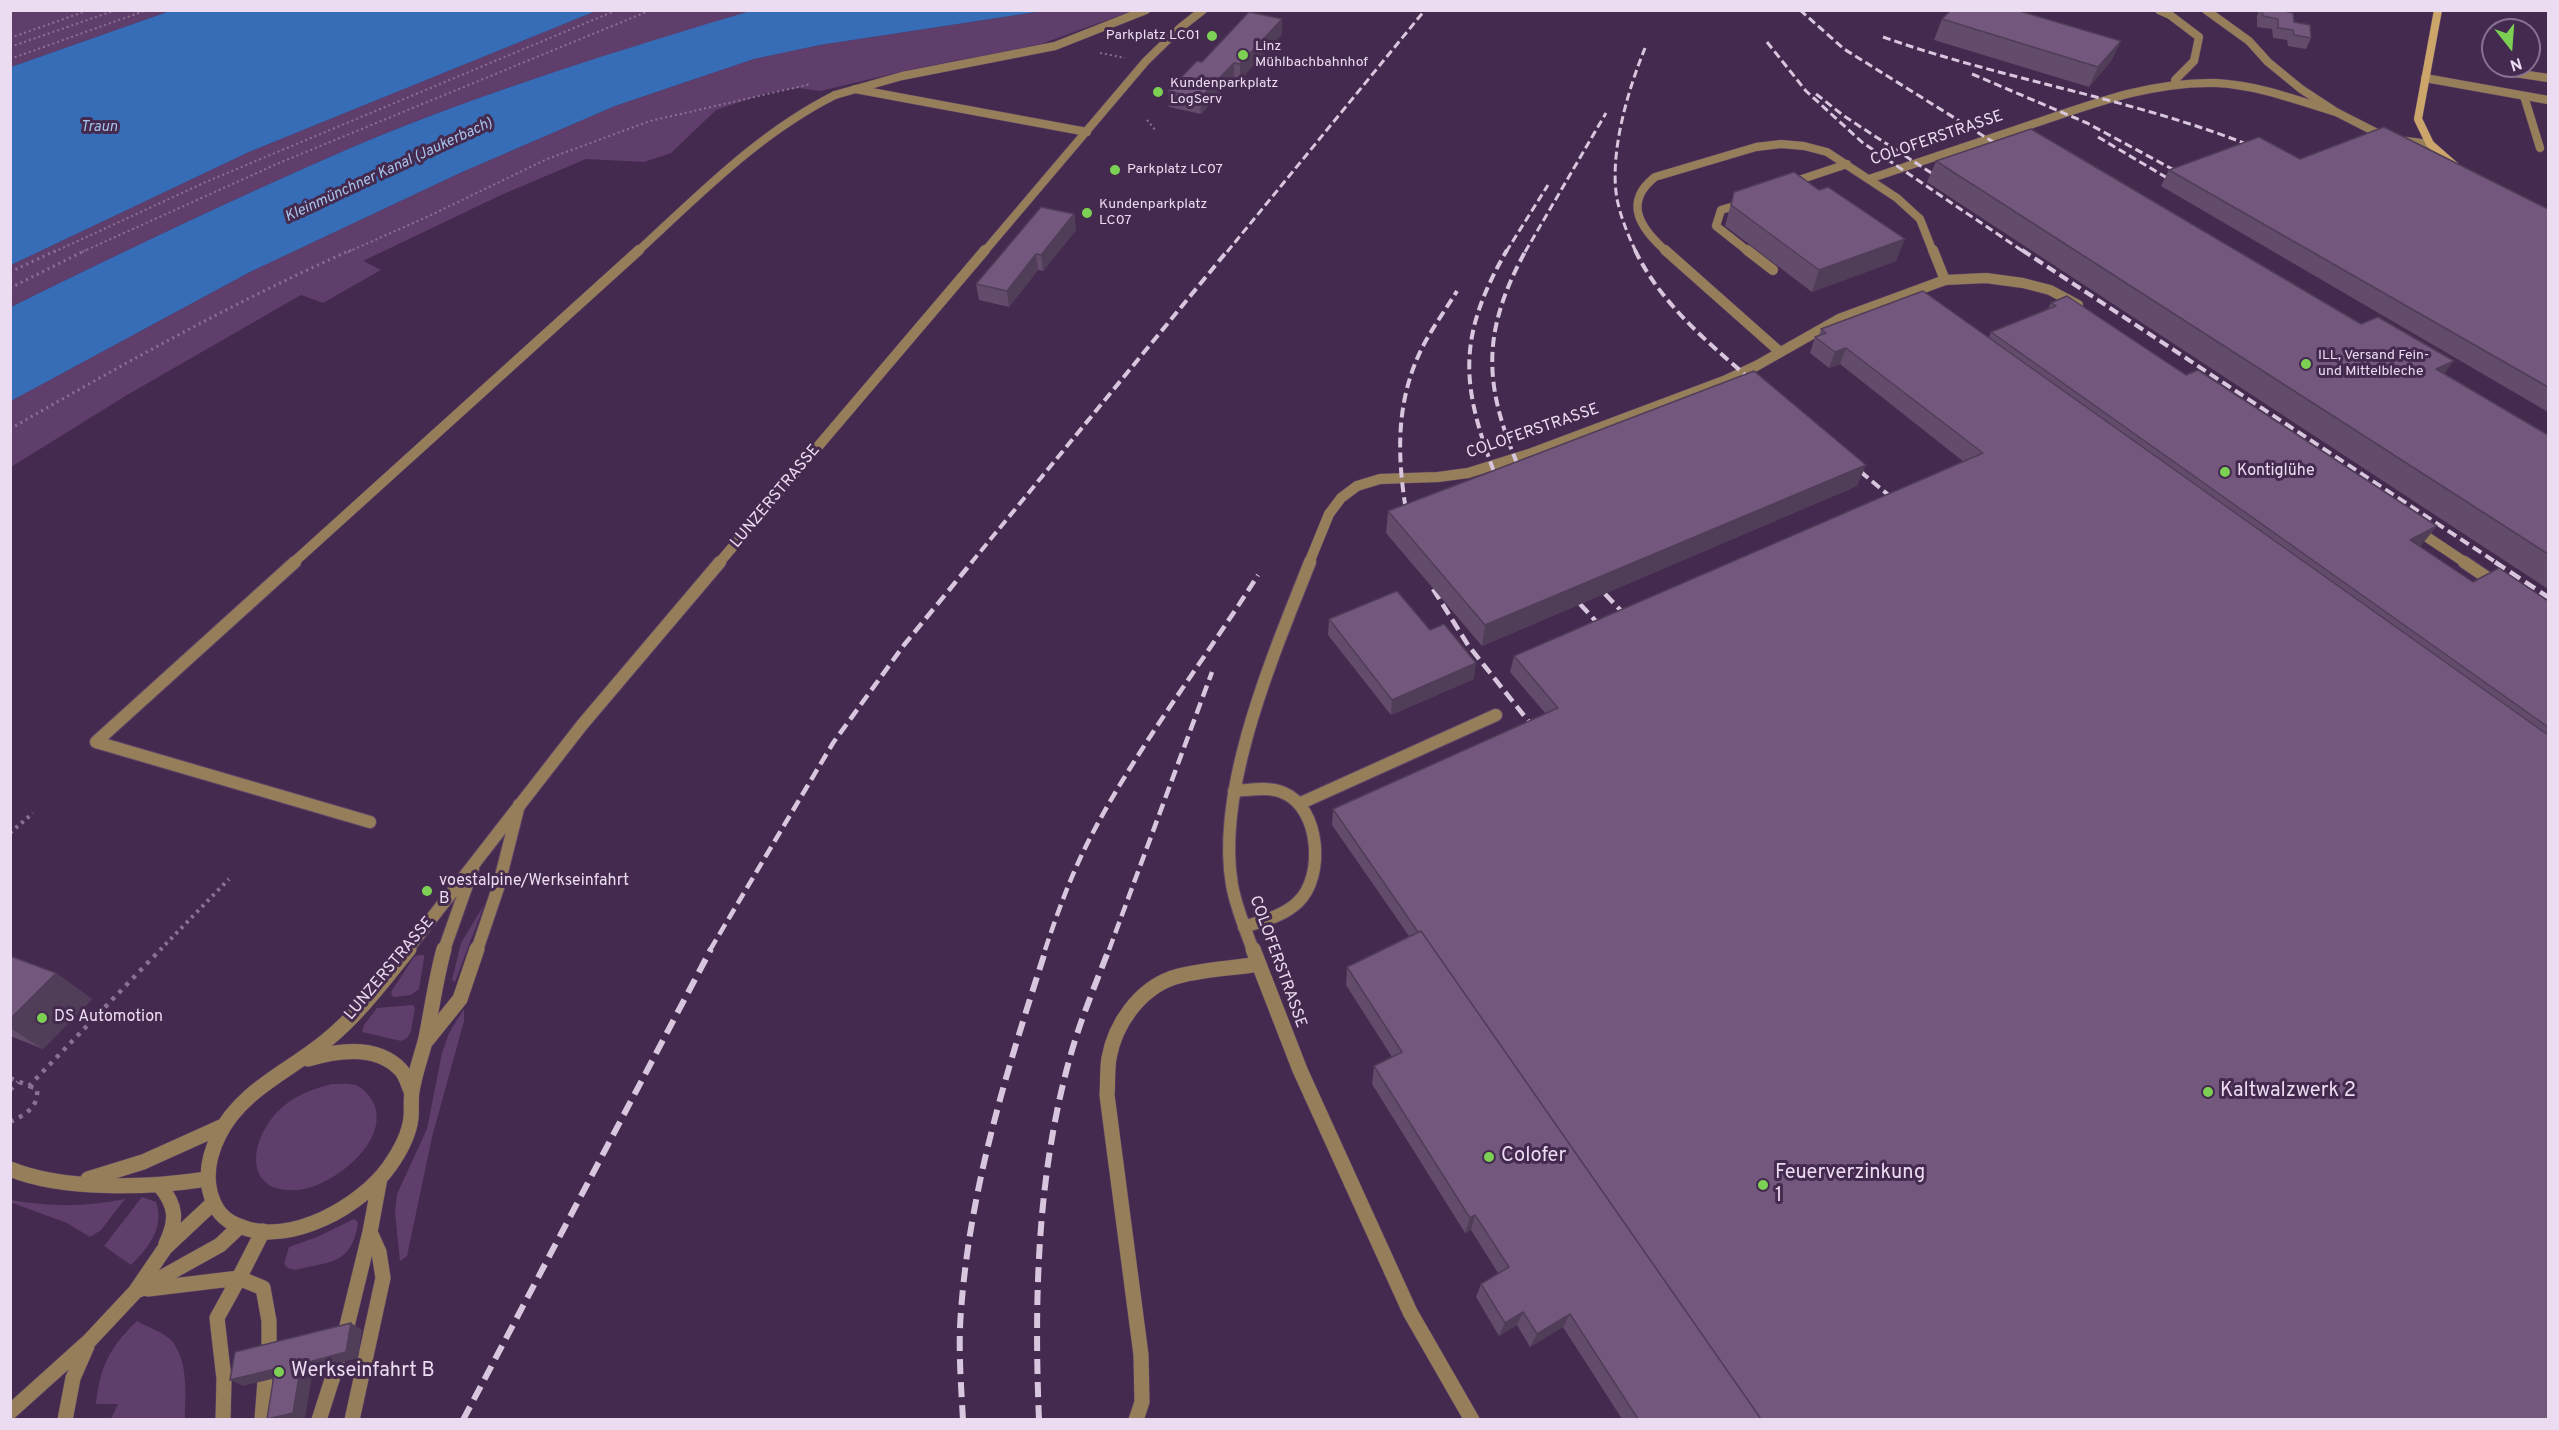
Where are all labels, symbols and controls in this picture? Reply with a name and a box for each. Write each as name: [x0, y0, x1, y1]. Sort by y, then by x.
north arrow: [2481, 18, 2541, 78]
place label: Parkplatz LC01: [1106, 28, 1200, 44]
marker: Parkplatz LC01: [1205, 29, 1219, 43]
place label: Linz Mühlbachbahnhof: [1255, 39, 1368, 72]
marker: Linz Mühlbachbahnhof: [1236, 48, 1250, 62]
text: N: [2507, 52, 2524, 75]
place label: Kundenparkplatz LogServ: [1170, 76, 1278, 108]
marker: Kundenparkplatz LogServ: [1151, 85, 1165, 99]
street label: COLOFERSTRASSE: [1868, 107, 2006, 171]
water label: Kleinmünchner Kanal (Jaukerbach): [282, 115, 496, 227]
water label: Traun: [81, 119, 117, 137]
place label: Parkplatz LC07: [1127, 162, 1223, 178]
marker: Parkplatz LC07: [1108, 163, 1122, 177]
place label: Kundenparkplatz LC07: [1099, 197, 1207, 230]
marker: Kundenparkplatz LC07: [1080, 206, 1094, 220]
place label: ILL, Versand Fein- und Mittelbleche: [2318, 348, 2429, 380]
marker: ILL, Versand Fein- und Mittelbleche: [2299, 357, 2313, 371]
street label: COLOFERSTRASSE: [1464, 400, 1602, 464]
street label: LUNZERSTRASSE: [727, 441, 825, 553]
place label: Kontiglühe: [2237, 462, 2315, 482]
marker: Kontiglühe: [2218, 465, 2232, 479]
place label: voestalpine/Werkseinfahrt B: [439, 872, 629, 910]
marker: voestalpine/Werkseinfahrt B: [420, 884, 434, 898]
street label: COLOFERSTRASSE: [1244, 893, 1310, 1031]
street label: LUNZERSTRASSE: [341, 913, 439, 1025]
place label: DS Automotion: [54, 1008, 163, 1028]
marker: DS Automotion: [35, 1011, 49, 1025]
place label: Kaltwalzwerk 2: [2220, 1080, 2356, 1104]
marker: Kaltwalzwerk 2: [2201, 1085, 2215, 1099]
place label: Colofer: [1501, 1145, 1566, 1169]
marker: Colofer: [1482, 1150, 1496, 1164]
place label: Feuerverzinkung 1: [1775, 1162, 1925, 1209]
marker: Feuerverzinkung 1: [1756, 1178, 1770, 1192]
place label: Werkseinfahrt B: [291, 1360, 435, 1384]
marker: Werkseinfahrt B: [272, 1365, 286, 1379]

